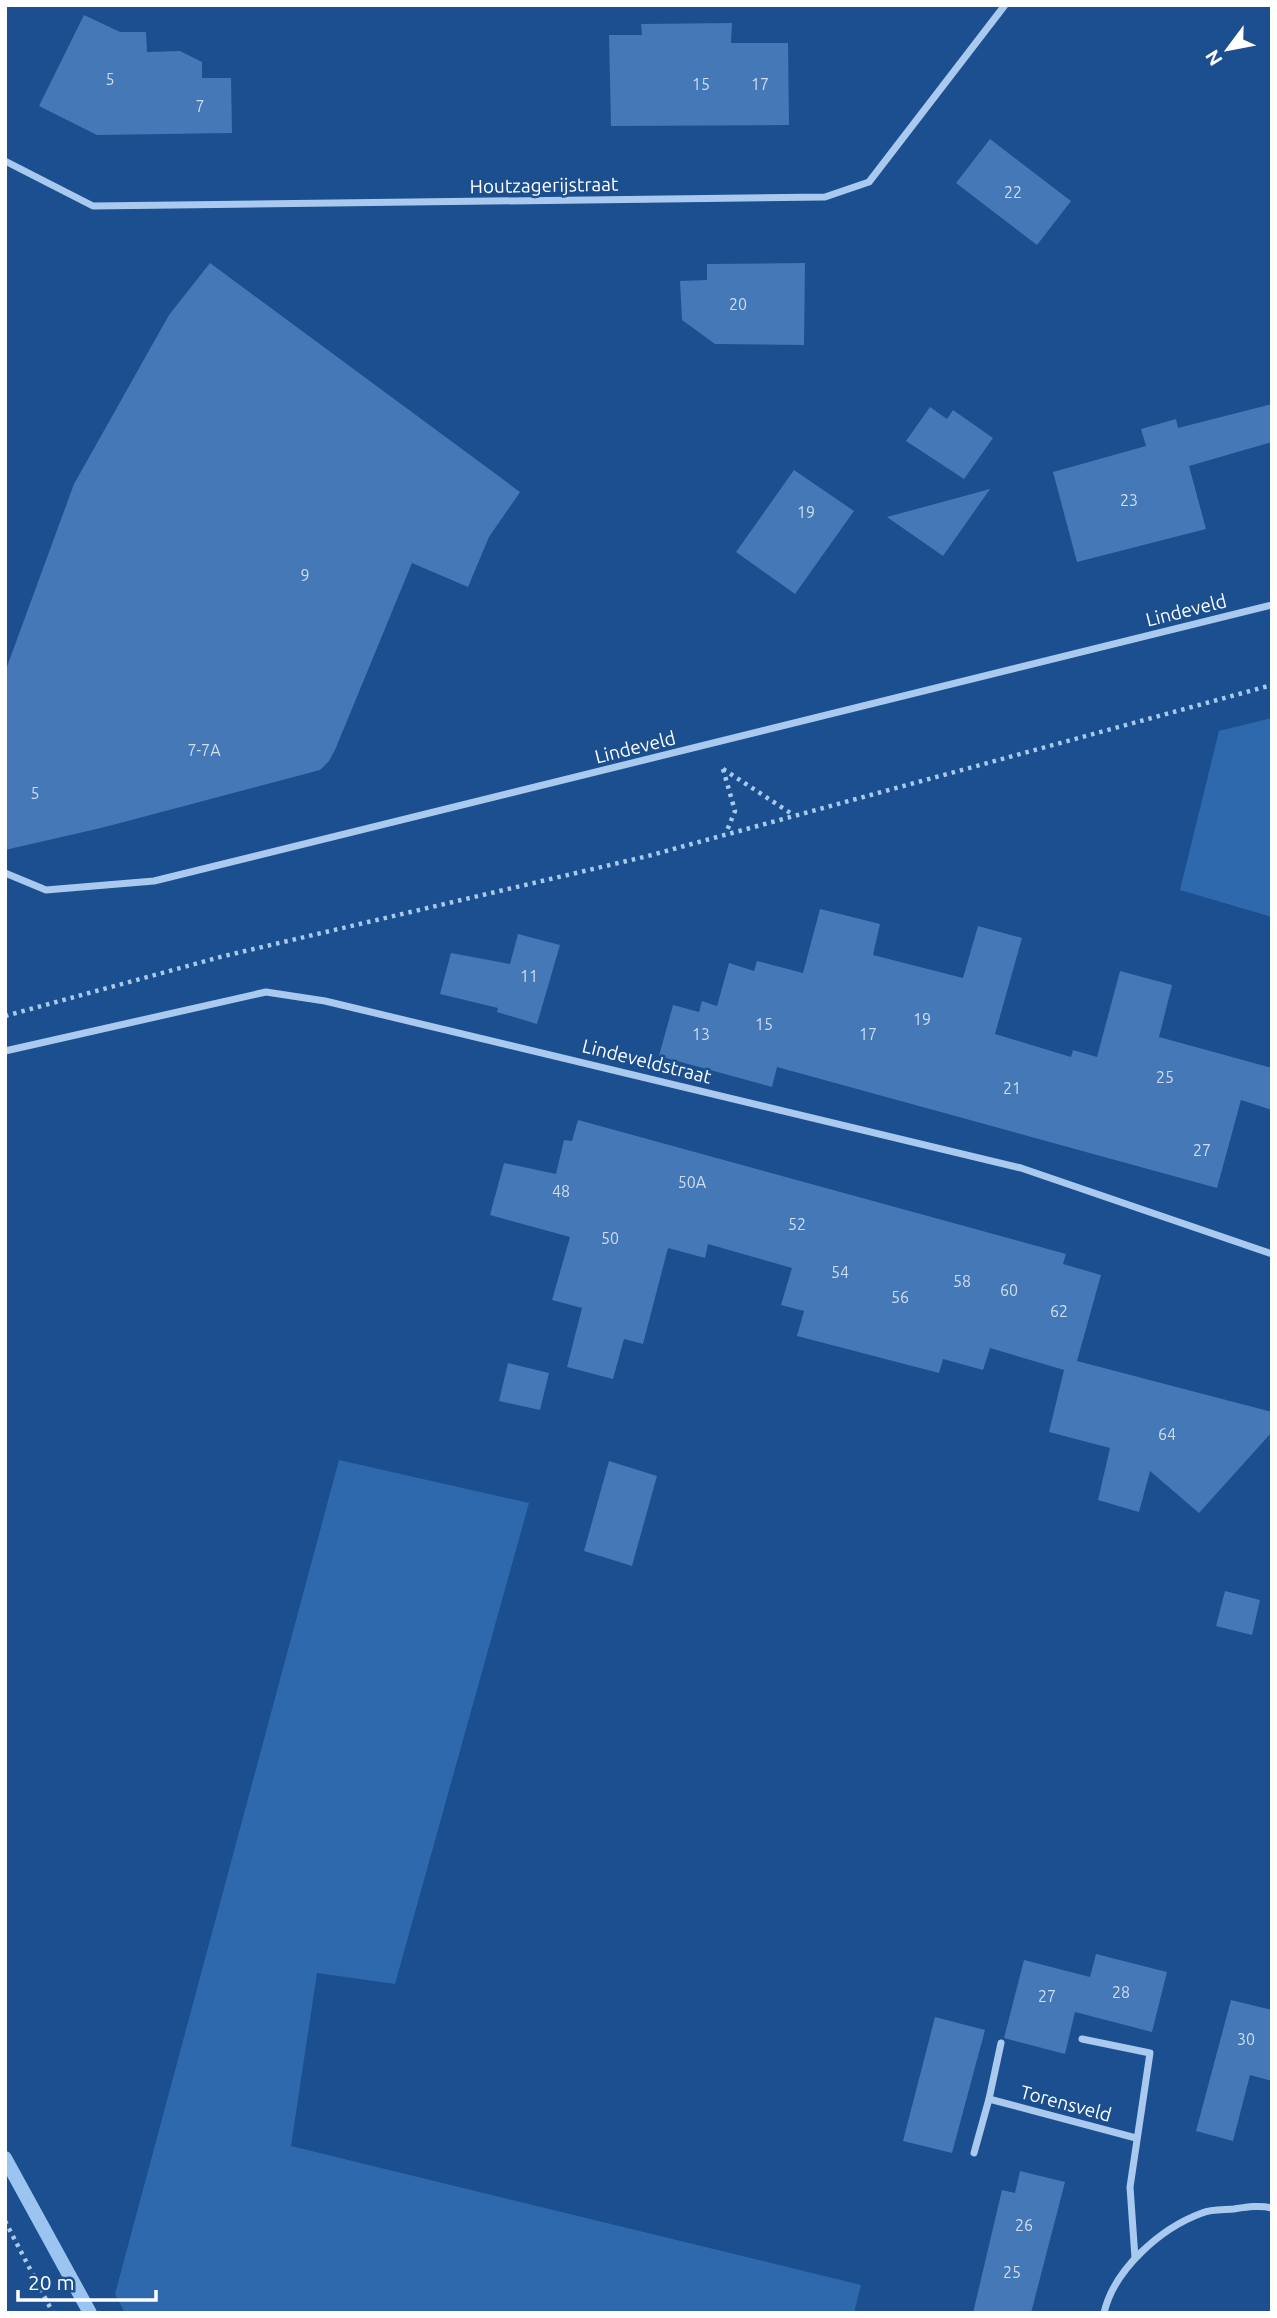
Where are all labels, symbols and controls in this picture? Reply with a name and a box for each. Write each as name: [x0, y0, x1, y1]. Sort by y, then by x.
north arrow: [1193, 14, 1263, 84]
text: N: [1200, 46, 1227, 70]
house number: 5: [105, 70, 115, 88]
house number: 15: [692, 75, 710, 93]
house number: 17: [751, 75, 769, 93]
house number: 7: [195, 97, 205, 115]
street label: Houtzagerijstraat: [469, 173, 619, 197]
house number: 22: [1004, 183, 1022, 201]
house number: 20: [729, 295, 747, 313]
house number: 23: [1120, 491, 1138, 509]
house number: 19: [797, 503, 815, 521]
house number: 9: [300, 566, 310, 584]
street label: Lindeveld: [1143, 589, 1229, 631]
street label: Lindeveld: [592, 726, 678, 768]
house number: 7-7A: [187, 741, 221, 759]
house number: 5: [30, 784, 40, 802]
house number: 11: [520, 967, 538, 985]
house number: 19: [913, 1010, 931, 1028]
house number: 15: [755, 1015, 773, 1033]
house number: 13: [692, 1025, 710, 1043]
house number: 17: [859, 1025, 877, 1043]
street label: Lindeveldstraat: [580, 1034, 714, 1088]
house number: 25: [1156, 1068, 1174, 1086]
house number: 21: [1003, 1079, 1021, 1097]
house number: 27: [1193, 1141, 1211, 1159]
house number: 50A: [678, 1173, 707, 1191]
house number: 48: [552, 1182, 570, 1200]
house number: 52: [788, 1215, 806, 1233]
house number: 50: [601, 1229, 619, 1247]
house number: 54: [831, 1263, 849, 1281]
house number: 58: [953, 1272, 971, 1290]
house number: 60: [1000, 1281, 1018, 1299]
house number: 56: [891, 1288, 909, 1306]
house number: 62: [1050, 1302, 1068, 1320]
house number: 64: [1158, 1425, 1176, 1443]
house number: 28: [1112, 1983, 1130, 2001]
house number: 27: [1038, 1987, 1056, 2005]
house number: 30: [1237, 2030, 1255, 2048]
street label: Torensveld: [1018, 2080, 1114, 2126]
house number: 26: [1015, 2216, 1033, 2234]
scale bar: [18, 2258, 156, 2302]
house number: 25: [1003, 2263, 1021, 2281]
text: 20 m: [28, 2270, 75, 2294]

